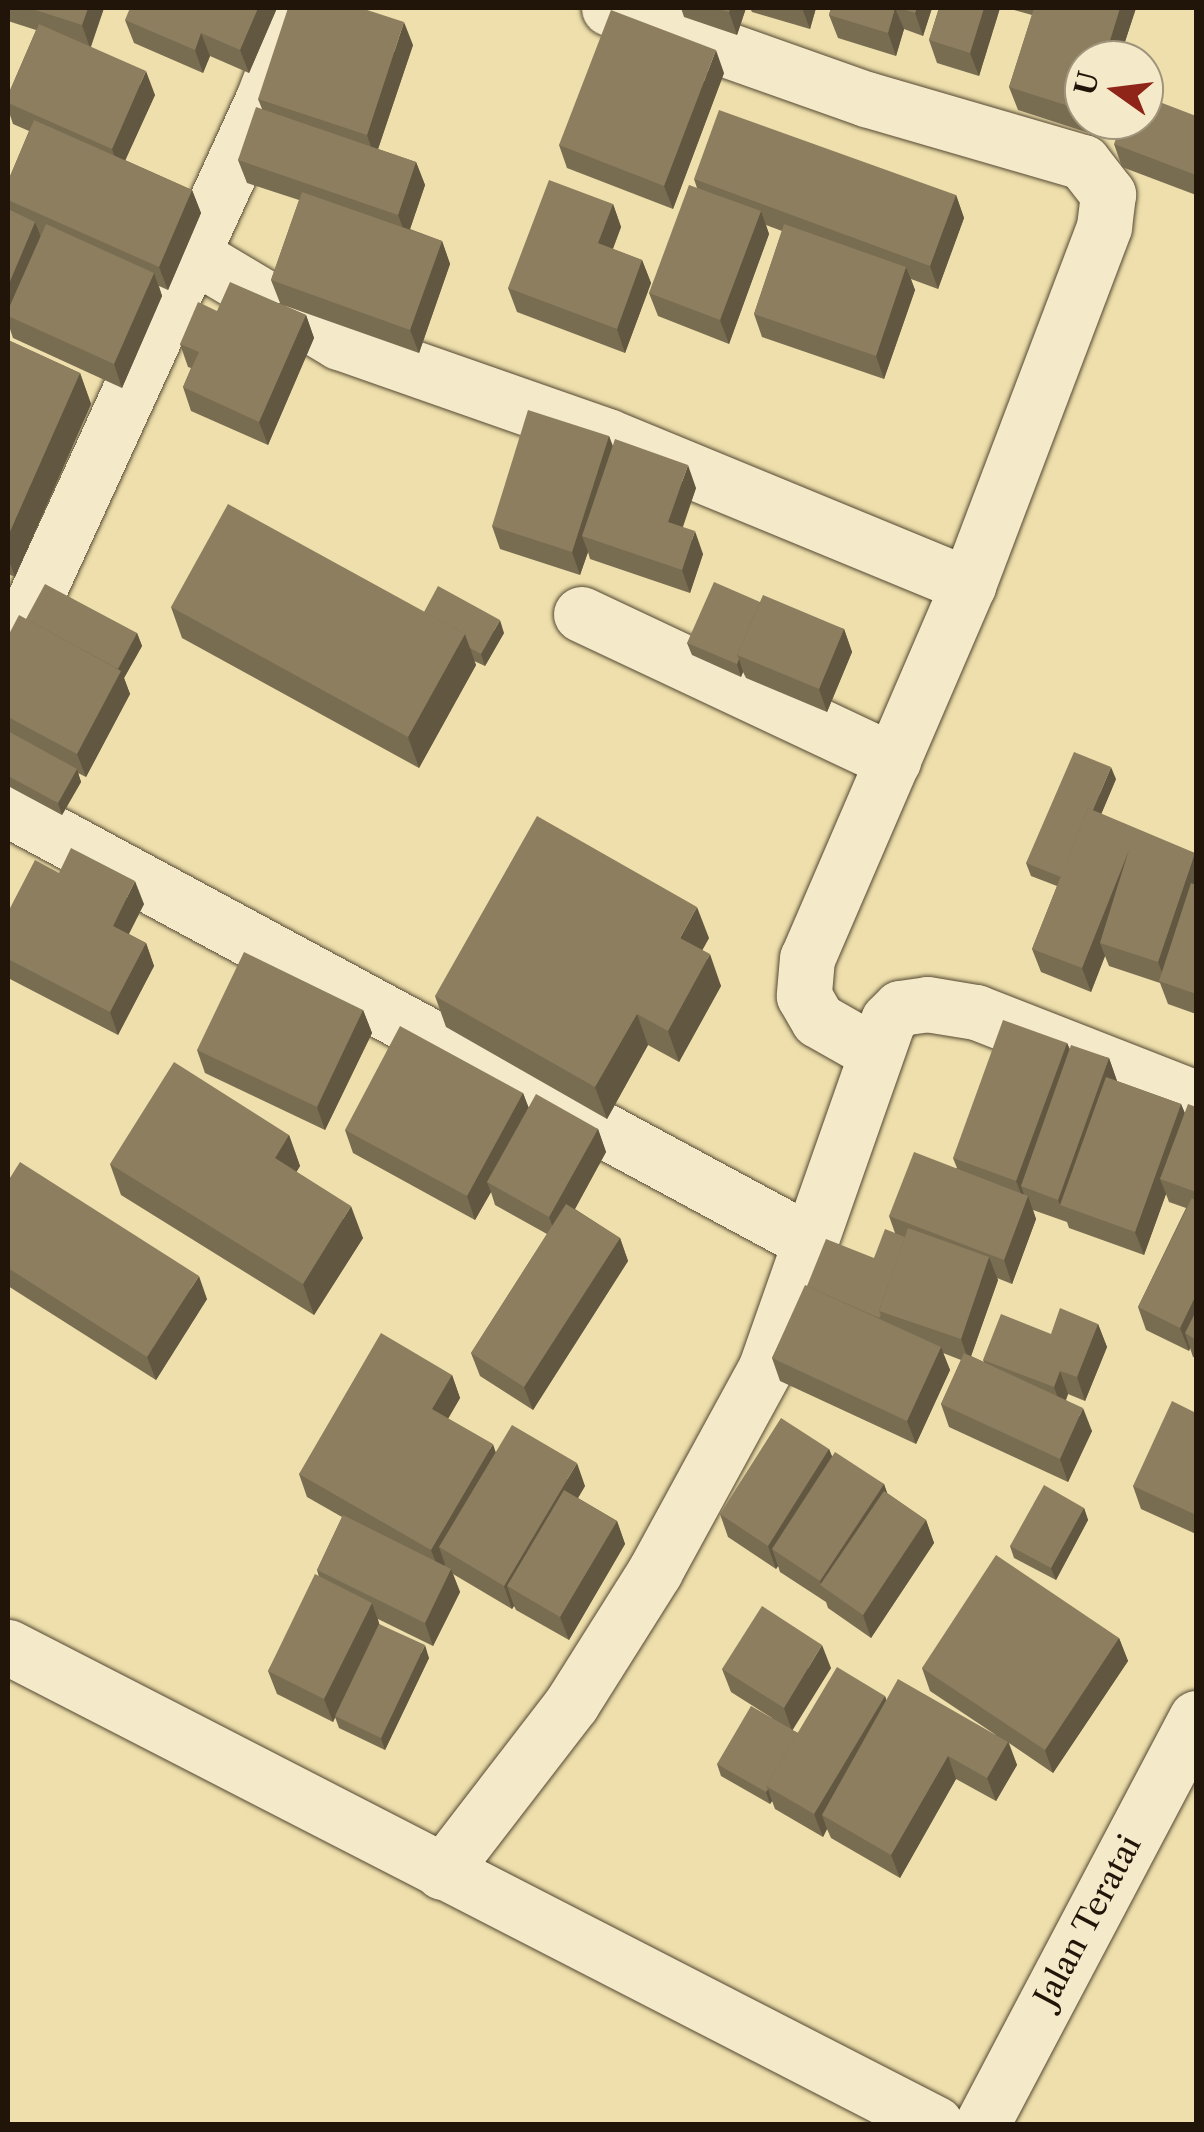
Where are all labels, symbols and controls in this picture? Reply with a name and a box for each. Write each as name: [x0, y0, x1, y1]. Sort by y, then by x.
north arrow: [1064, 40, 1164, 140]
text: U: [1068, 68, 1106, 98]
street label: Jalan Teratai: [1027, 1828, 1149, 2014]

